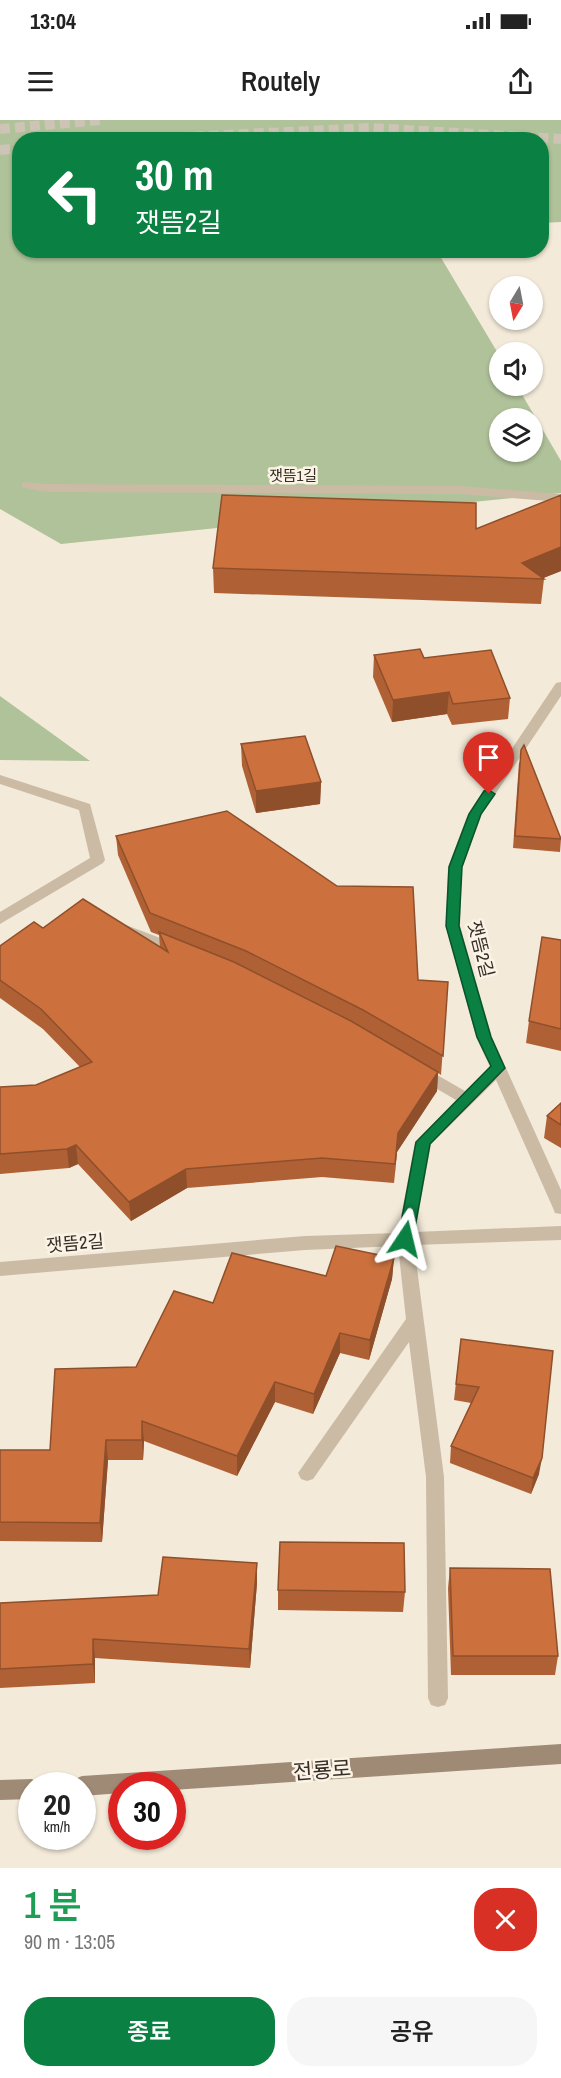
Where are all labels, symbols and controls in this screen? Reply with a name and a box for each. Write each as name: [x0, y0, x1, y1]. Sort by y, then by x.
text: 13:04: [30, 6, 76, 36]
text: Routely: [241, 63, 320, 99]
icon: menu: [24, 65, 57, 98]
icon: share: [504, 65, 537, 98]
text: 30 m: [135, 147, 214, 203]
icon: left: [36, 156, 114, 234]
text: 잿뜸2길: [135, 204, 222, 240]
north arrow: [489, 276, 543, 330]
map controls: [489, 276, 543, 462]
button: sound: [489, 342, 543, 396]
button: layers: [489, 408, 543, 462]
street label: 잿뜸1길: [269, 465, 317, 486]
pin: [463, 732, 514, 794]
icon: arrive: [472, 741, 505, 774]
street label: 잿뜸2길: [462, 918, 500, 980]
position arrow: [373, 1207, 437, 1271]
street label: 잿뜸2길: [45, 1228, 105, 1258]
street label: 전룡로: [292, 1754, 352, 1786]
speed limit sign: 30: [108, 1772, 186, 1850]
text: 20: [43, 1784, 71, 1824]
text: km/h: [44, 1816, 70, 1837]
text: 1 분: [24, 1881, 82, 1929]
button: close: [474, 1888, 537, 1951]
text: 90 m · 13:05: [24, 1928, 115, 1955]
button: 종료: [24, 1997, 275, 2066]
button: 공유: [287, 1997, 537, 2066]

